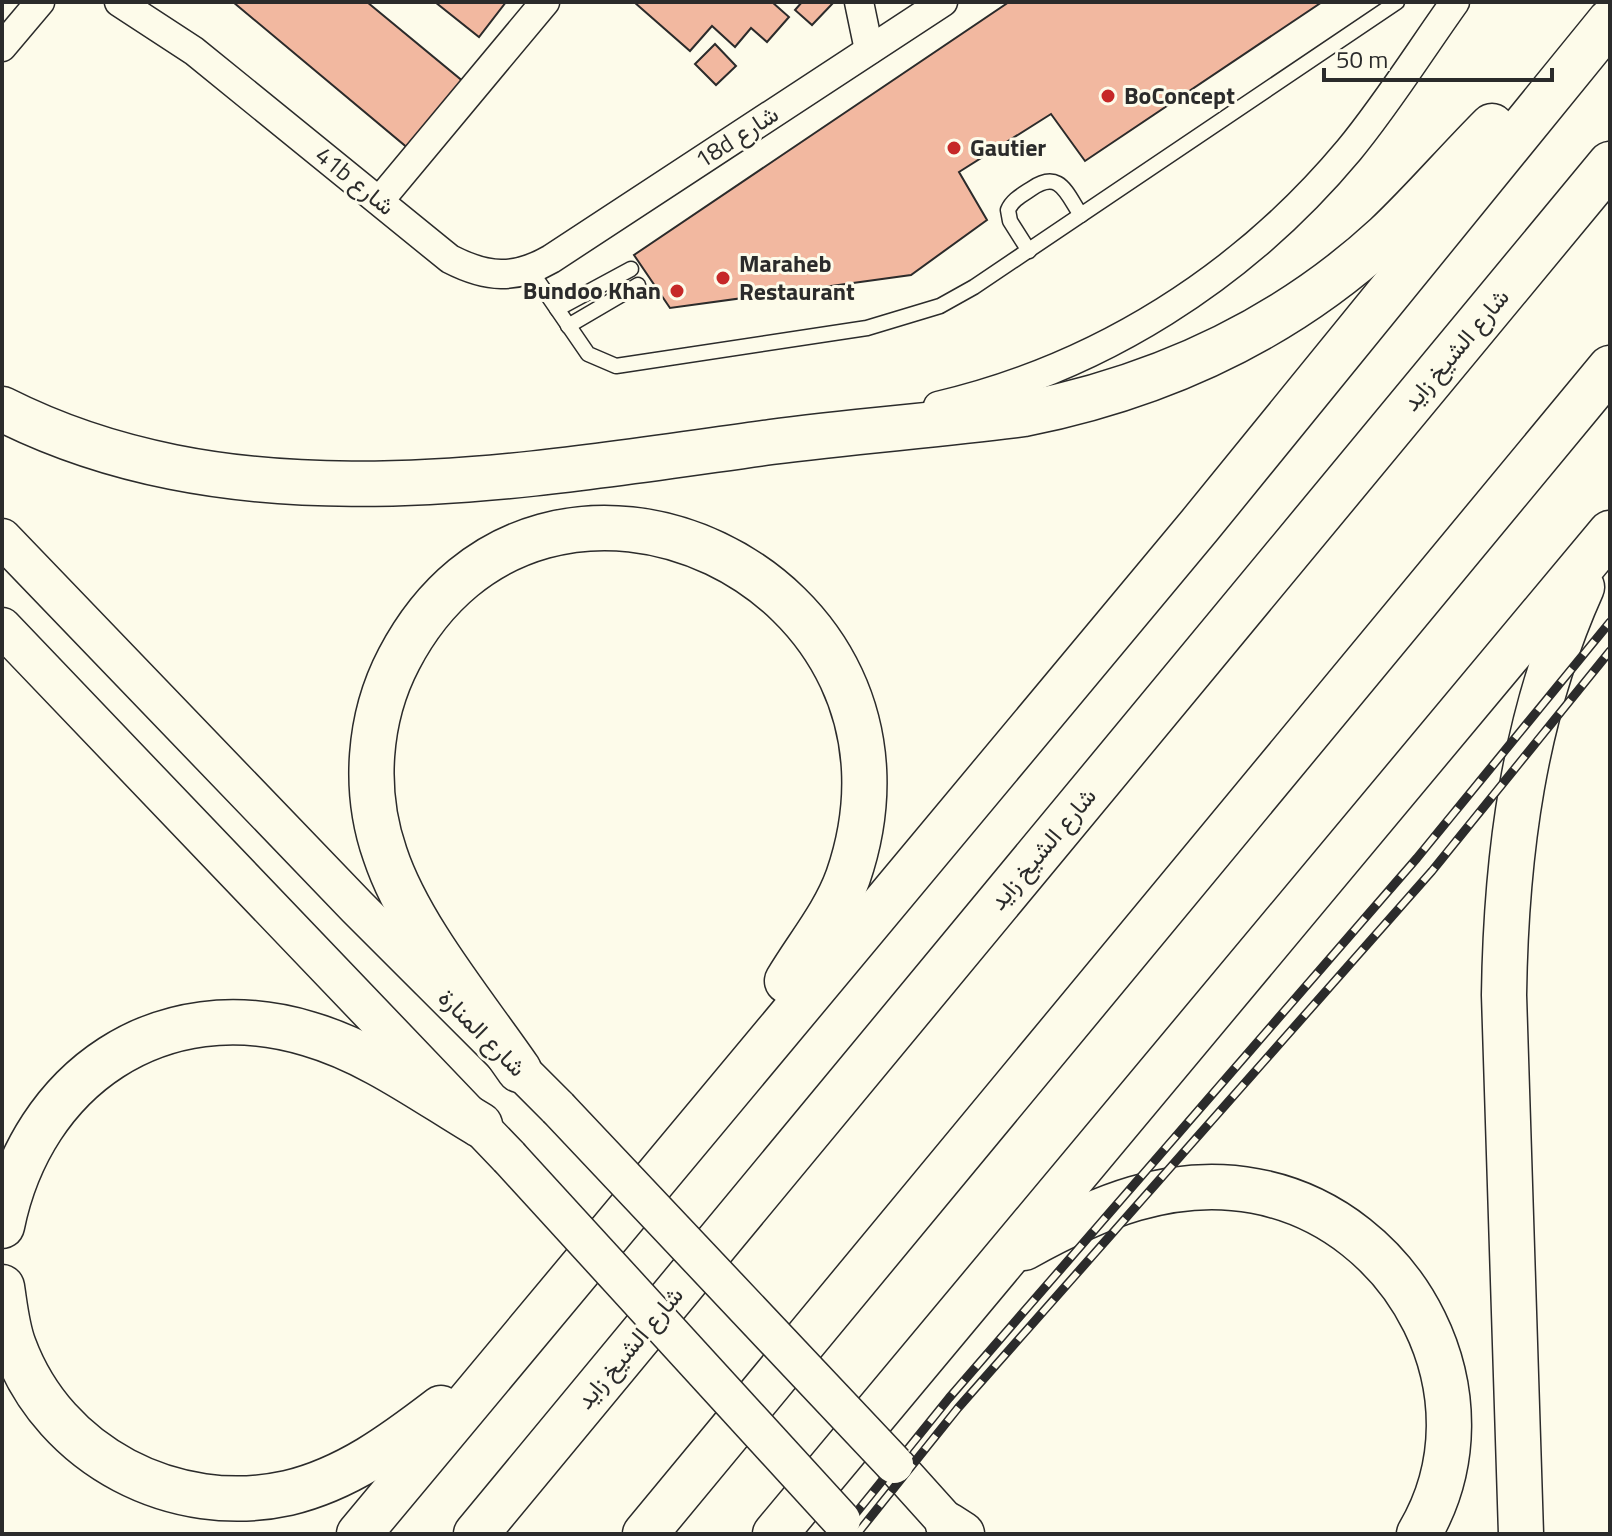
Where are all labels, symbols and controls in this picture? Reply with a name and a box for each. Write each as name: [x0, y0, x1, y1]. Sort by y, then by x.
scale bar: [1324, 32, 1552, 82]
text: 50 m: [1336, 41, 1388, 77]
place label: BoConcept: [1124, 77, 1235, 113]
marker: BoConcept: [1099, 87, 1117, 105]
street label: 18d شارع: [688, 96, 785, 177]
place label: Gautier: [970, 129, 1046, 165]
street label: 41b شارع: [308, 137, 403, 223]
marker: Gautier: [945, 139, 963, 157]
place label: Maraheb Restaurant: [739, 245, 855, 309]
marker: Maraheb Restaurant: [714, 269, 732, 287]
place label: Bundoo Khan: [523, 272, 661, 308]
street label: شارع الشيخ زايد: [1393, 280, 1517, 419]
marker: Bundoo Khan: [668, 282, 686, 300]
street label: شارع الشيخ زايد: [980, 779, 1104, 918]
street label: شارع المنارة: [430, 980, 535, 1085]
street label: شارع الشيخ زايد: [567, 1278, 691, 1417]

